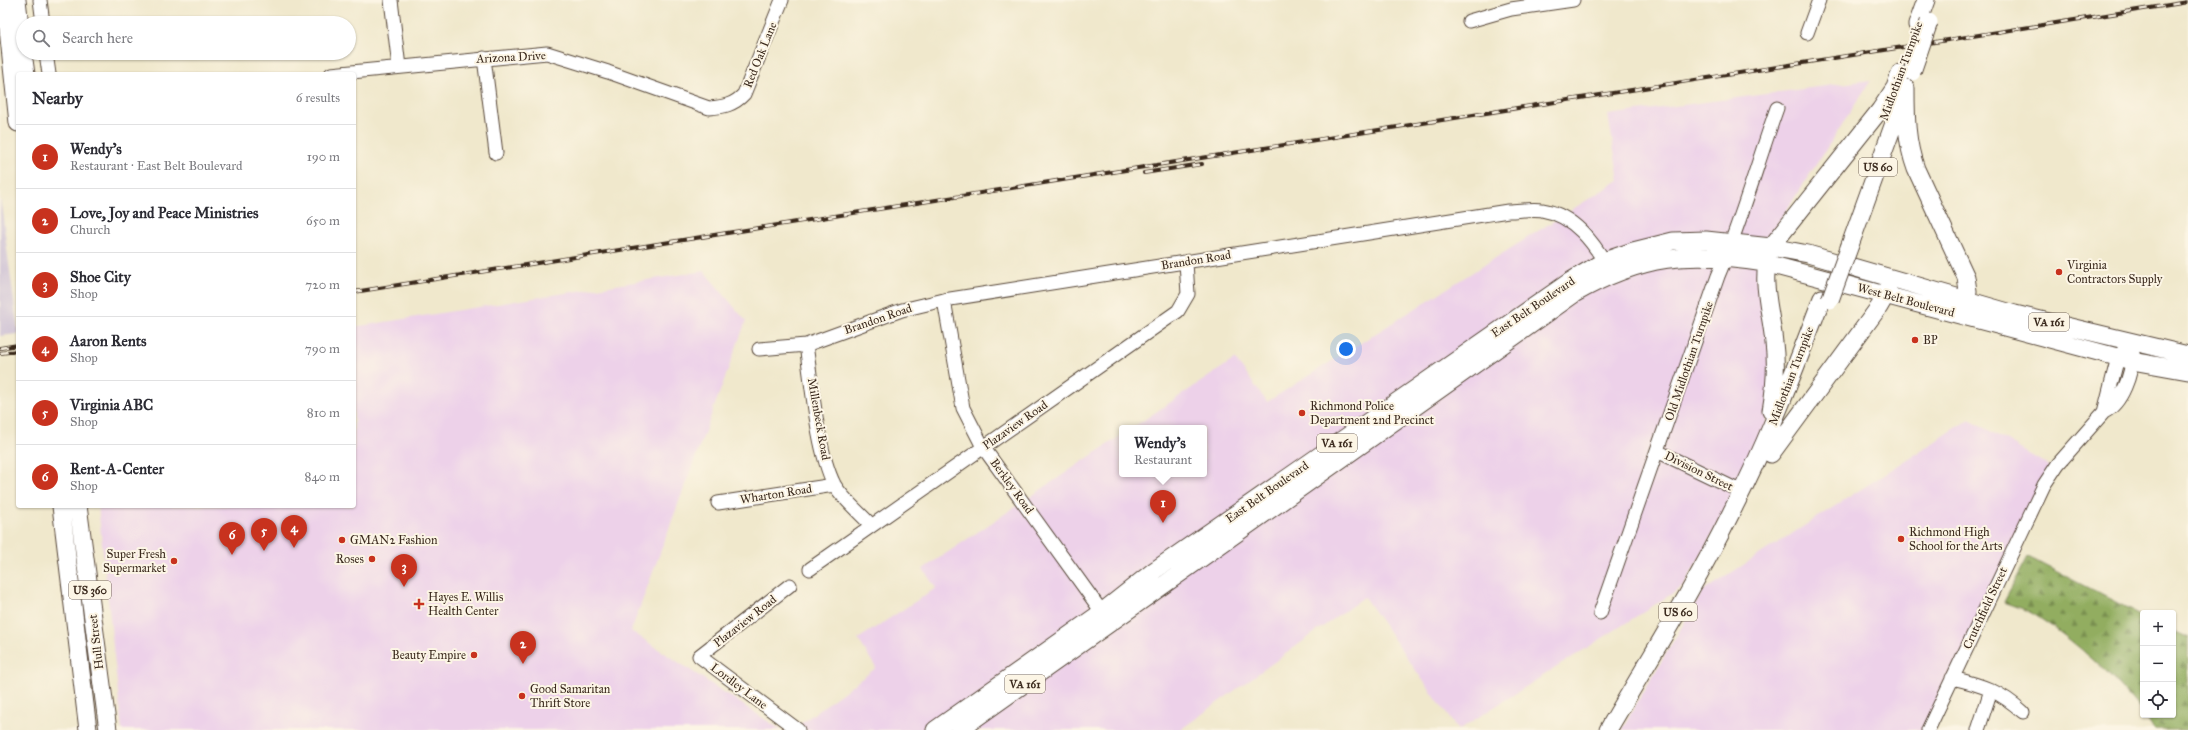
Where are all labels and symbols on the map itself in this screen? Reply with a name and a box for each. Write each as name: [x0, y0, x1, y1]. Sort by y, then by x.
street label: Midlothian Turnpike: [1877, 19, 1925, 123]
street label: Red Oak Lane: [740, 20, 780, 90]
street label: Arizona Drive: [475, 48, 546, 66]
road number: US 60: [1859, 158, 1897, 176]
street label: Brandon Road: [1160, 248, 1232, 272]
place label: Virginia Contractors Supply: [2066, 258, 2163, 286]
marker: Virginia Contractors Supply: [2054, 267, 2064, 277]
street label: East Belt Boulevard: [1489, 274, 1577, 340]
street label: West Belt Boulevard: [1856, 280, 1956, 320]
street label: Old Midlothian Turnpike: [1662, 299, 1716, 423]
street label: Brandon Road: [842, 301, 914, 337]
road number: VA 161: [2029, 313, 2069, 331]
street label: Midlothian Turnpike: [1766, 325, 1816, 427]
place label: BP: [1923, 333, 1938, 347]
marker: BP: [1910, 335, 1920, 345]
your location: [1336, 339, 1356, 359]
street label: Millenbeck Road: [805, 377, 833, 461]
street label: Plazaview Road: [980, 398, 1050, 452]
place label: Richmond Police Department 2nd Precinct: [1310, 399, 1435, 427]
marker: Richmond Police Department 2nd Precinct: [1297, 408, 1307, 418]
road number: VA 161: [1317, 434, 1357, 452]
street label: Division Street: [1663, 448, 1736, 494]
street label: Berkley Road: [987, 456, 1037, 516]
street label: East Belt Boulevard: [1223, 458, 1311, 526]
street label: Wharton Road: [739, 481, 813, 507]
pin: 1: [1150, 490, 1176, 523]
pin: 4: [281, 515, 307, 548]
pin: 5: [251, 518, 277, 551]
pin: 6: [219, 522, 245, 555]
place label: Richmond High School for the Arts: [1909, 525, 2002, 553]
place label: GMAN2 Fashion: [350, 533, 438, 547]
marker: Richmond High School for the Arts: [1896, 534, 1906, 544]
marker: GMAN2 Fashion: [337, 535, 347, 545]
place label: Super Fresh Supermarket: [103, 547, 167, 575]
place label: Roses: [336, 552, 364, 566]
marker: Roses: [367, 554, 377, 564]
pin: 3: [391, 554, 417, 587]
marker: Super Fresh Supermarket: [169, 556, 179, 566]
street label: Crutchfield Street: [1960, 564, 2010, 651]
road number: US 360: [69, 581, 111, 599]
place label: Hayes E. Willis Health Center: [428, 590, 503, 618]
street label: Plazaview Road: [711, 592, 779, 650]
marker: Hayes E. Willis Health Center: [413, 598, 425, 610]
road number: US 60: [1659, 603, 1697, 621]
street label: Hull Street: [86, 613, 106, 670]
pin: 2: [510, 631, 536, 664]
place label: Beauty Empire: [392, 648, 466, 662]
marker: Beauty Empire: [469, 650, 479, 660]
street label: Lordley Lane: [708, 660, 770, 712]
road number: VA 161: [1005, 675, 1045, 693]
place label: Good Samaritan Thrift Store: [530, 682, 611, 710]
marker: Good Samaritan Thrift Store: [517, 691, 527, 701]

